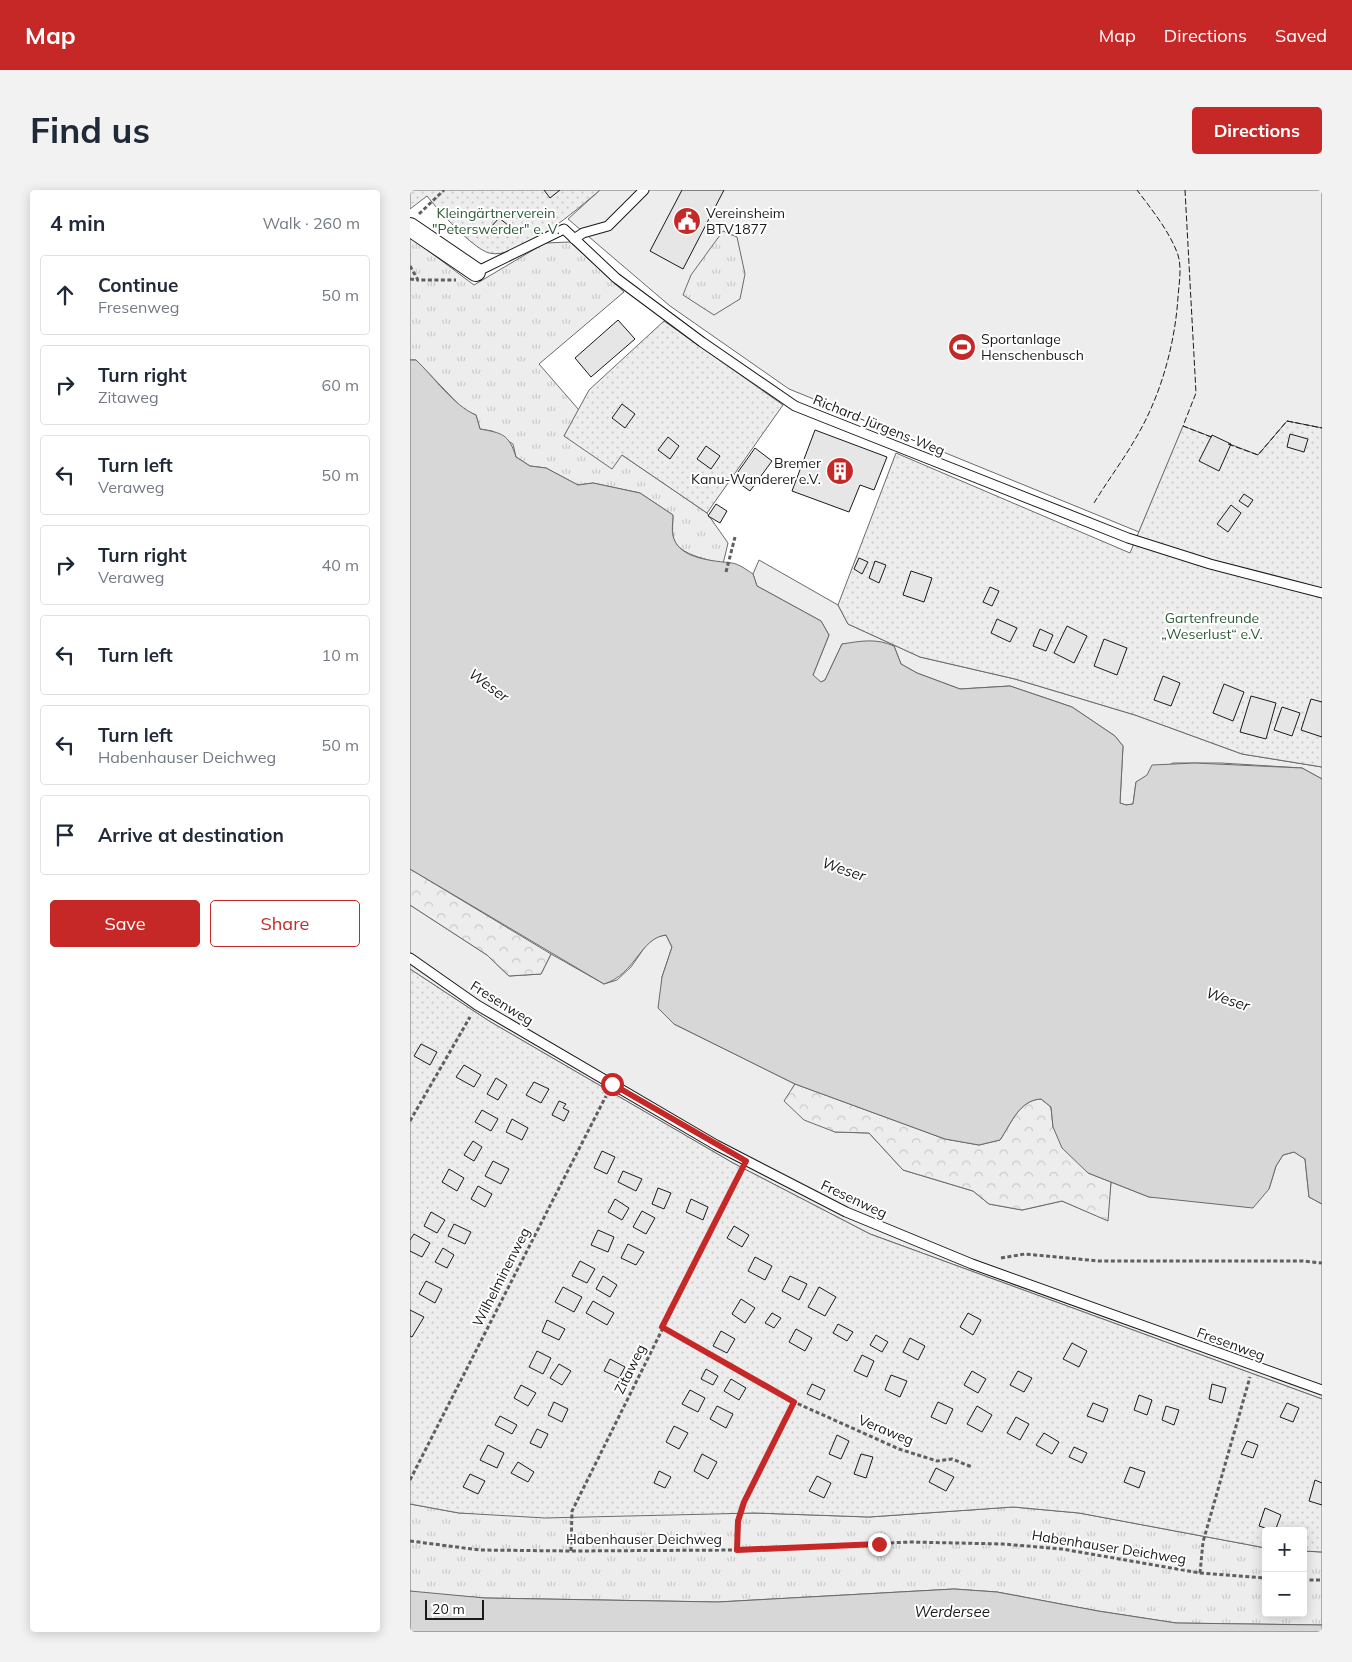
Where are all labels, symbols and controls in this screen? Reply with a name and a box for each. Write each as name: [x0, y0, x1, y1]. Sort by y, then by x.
text: Map: [25, 20, 76, 50]
text: Map: [1099, 24, 1136, 47]
text: Directions: [1164, 24, 1247, 47]
text: Saved: [1275, 24, 1327, 47]
button: Directions: [1192, 107, 1322, 154]
text: Find us: [30, 108, 150, 152]
park label: Kleingärtnerverein "Peterswerder" e. V.: [432, 204, 560, 238]
place label: Vereinsheim BTV1877: [706, 204, 785, 238]
public building icon: Vereinsheim BTV1877: [672, 206, 702, 236]
text: 4 min: [50, 210, 105, 236]
text: Walk · 260 m: [262, 213, 360, 233]
text: Continue: [98, 273, 178, 297]
icon: ahead: [51, 281, 79, 309]
text: 50 m: [322, 285, 359, 305]
text: Fresenweg: [98, 297, 179, 317]
place label: Sportanlage Henschenbusch: [981, 330, 1084, 364]
sports icon: Sportanlage Henschenbusch: [947, 332, 977, 362]
text: Turn right: [98, 363, 187, 387]
icon: right: [51, 371, 79, 399]
text: 60 m: [322, 375, 359, 395]
text: Zitaweg: [98, 387, 159, 407]
street label: Richard-Jürgens-Weg: [810, 390, 948, 460]
text: Turn left: [98, 453, 173, 477]
place label: Bremer Kanu-Wanderer e.V.: [691, 454, 822, 488]
building icon: Bremer Kanu-Wanderer e.V.: [825, 456, 855, 486]
icon: left: [51, 461, 79, 489]
text: 50 m: [322, 465, 359, 485]
text: Veraweg: [98, 477, 164, 497]
text: Turn right: [98, 543, 187, 567]
icon: right: [51, 551, 79, 579]
text: 40 m: [322, 555, 359, 575]
text: Veraweg: [98, 567, 164, 587]
park label: Gartenfreunde „Weserlust“ e.V.: [1161, 609, 1263, 643]
icon: left: [51, 641, 79, 669]
text: Turn left: [98, 643, 173, 667]
text: 10 m: [322, 645, 359, 665]
water label: Weser: [465, 664, 513, 706]
text: Turn left: [98, 723, 173, 747]
icon: left: [51, 731, 79, 759]
text: 50 m: [322, 735, 359, 755]
text: Habenhauser Deichweg: [98, 747, 276, 767]
icon: arrive: [51, 821, 79, 849]
text: Arrive at destination: [98, 823, 284, 847]
water label: Weser: [820, 853, 869, 885]
button: Save: [50, 900, 200, 947]
button: Share: [210, 900, 360, 947]
street label: Fresenweg: [467, 977, 537, 1029]
water label: Weser: [1204, 983, 1253, 1015]
route start: [601, 1073, 624, 1096]
street label: Fresenweg: [818, 1176, 890, 1222]
street label: Wilhelminenweg: [468, 1224, 534, 1330]
street label: Fresenweg: [1194, 1323, 1268, 1365]
street label: Zitaweg: [610, 1341, 650, 1397]
street label: Veraweg: [856, 1411, 916, 1449]
street label: Habenhauser Deichweg: [1031, 1526, 1187, 1568]
map controls: [1262, 1527, 1307, 1617]
button: +: [1262, 1527, 1307, 1572]
street label: Habenhauser Deichweg: [566, 1530, 722, 1548]
route end: [868, 1533, 891, 1556]
button: −: [1262, 1572, 1307, 1617]
scale bar: [425, 1597, 484, 1620]
text: 20 m: [432, 1600, 465, 1618]
water label: Werdersee: [914, 1602, 990, 1621]

